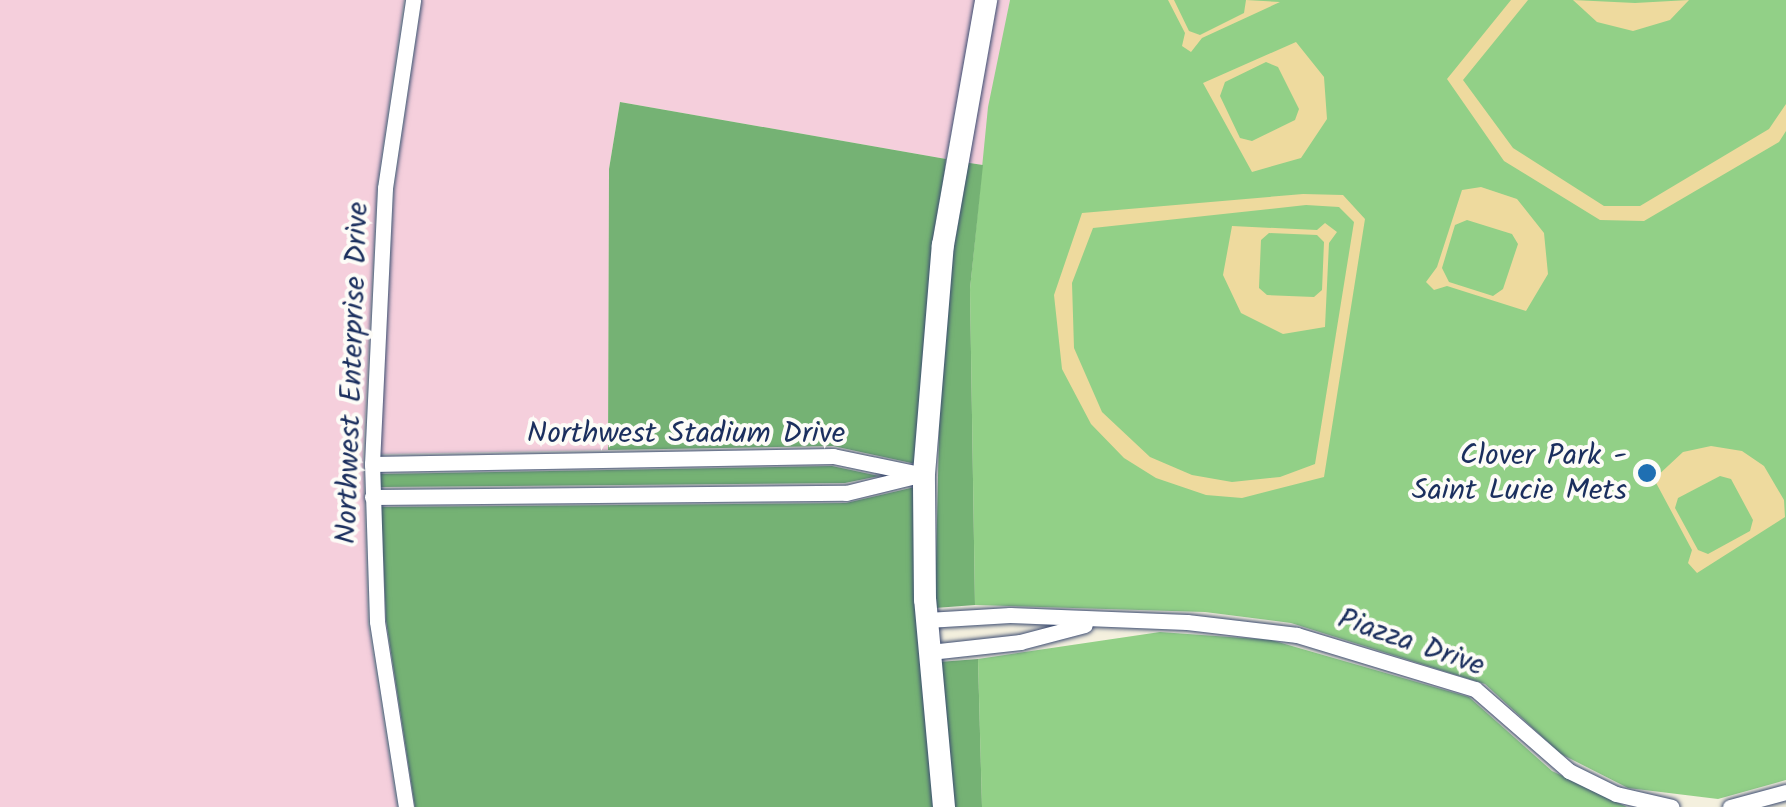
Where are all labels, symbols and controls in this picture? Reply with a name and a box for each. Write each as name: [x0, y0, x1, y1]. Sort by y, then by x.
street label: Northwest Enterprise Drive: [329, 201, 377, 545]
street label: Northwest Stadium Drive: [527, 416, 845, 452]
place label: Clover Park - Saint Lucie Mets: [1412, 438, 1627, 508]
marker: Clover Park - Saint Lucie Mets: [1636, 462, 1658, 484]
street label: Piazza Drive: [1333, 601, 1489, 685]

